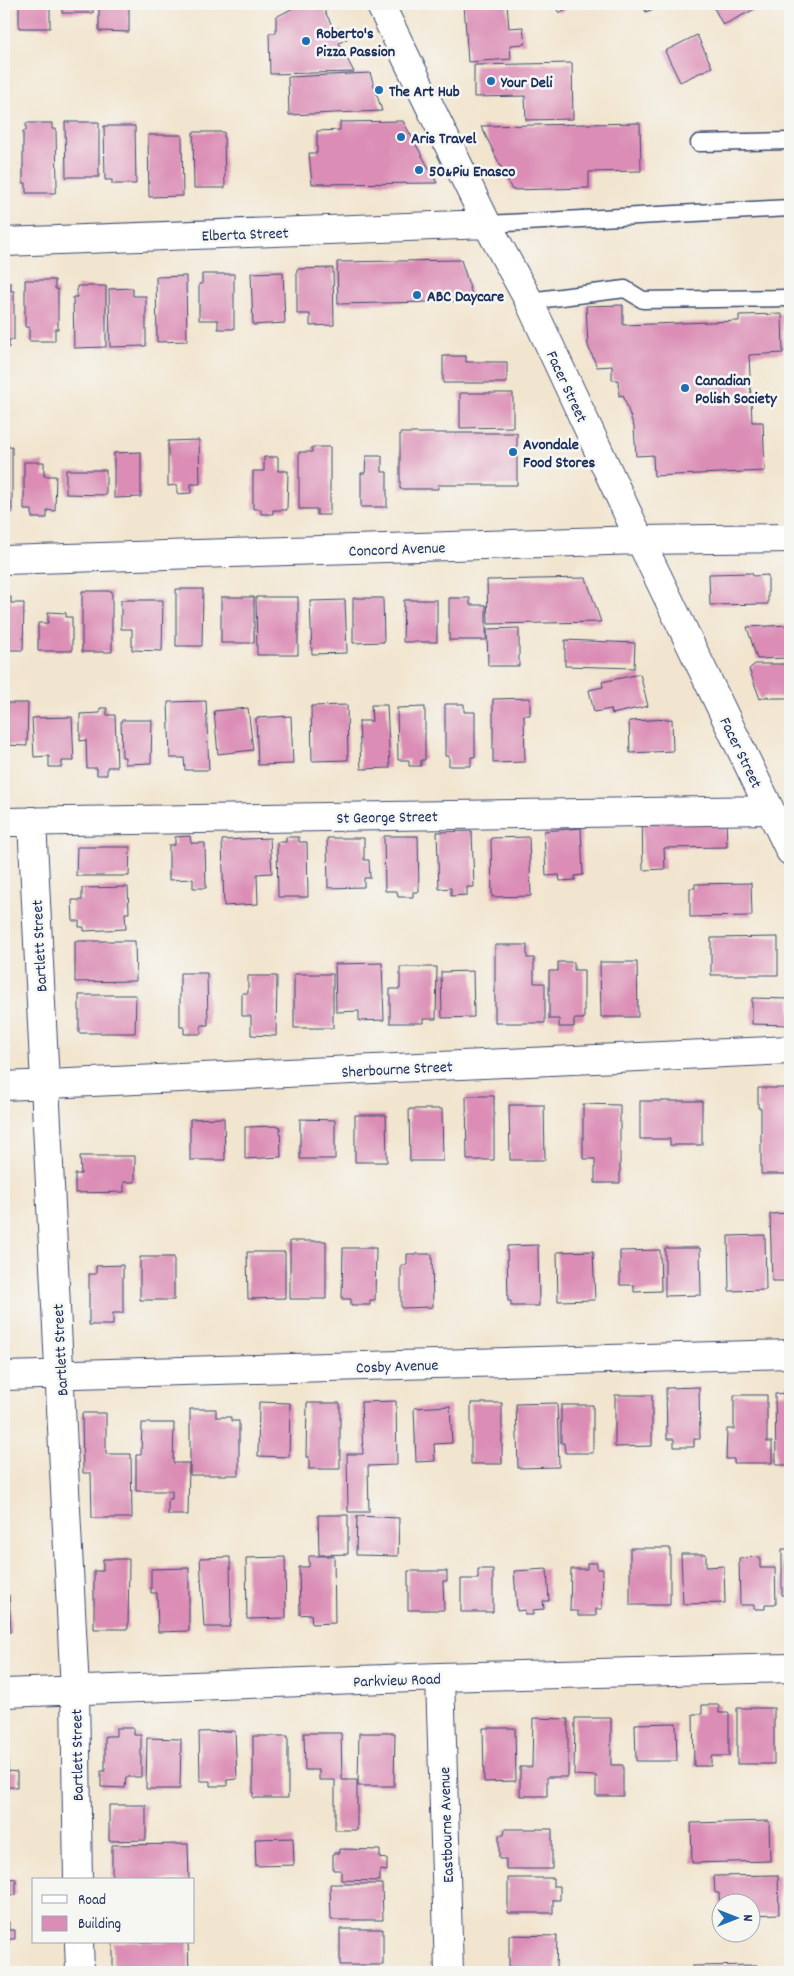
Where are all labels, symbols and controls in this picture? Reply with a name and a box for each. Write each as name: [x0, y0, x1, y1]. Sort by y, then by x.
place label: Roberto's Pizza Passion: [316, 23, 395, 64]
marker: Roberto's Pizza Passion: [300, 35, 312, 47]
place label: Your Deli: [500, 72, 553, 95]
marker: Your Deli: [485, 75, 497, 87]
place label: The Art Hub: [389, 81, 460, 104]
marker: The Art Hub: [373, 84, 385, 96]
place label: Aris Travel: [411, 128, 477, 151]
marker: Aris Travel: [395, 131, 407, 143]
place label: 50&Piu Enasco: [429, 161, 515, 184]
marker: 50&Piu Enasco: [413, 164, 425, 176]
street label: Elberta Street: [201, 222, 289, 249]
place label: ABC Daycare: [427, 286, 504, 309]
marker: ABC Daycare: [411, 289, 423, 301]
street label: Facer Street: [539, 347, 592, 427]
place label: Canadian Polish Society: [695, 370, 778, 411]
marker: Canadian Polish Society: [679, 382, 691, 394]
place label: Avondale Food Stores: [523, 434, 596, 475]
marker: Avondale Food Stores: [507, 446, 519, 458]
street label: Concord Avenue: [348, 537, 446, 564]
street label: Facer Street: [713, 714, 767, 793]
street label: St George Street: [336, 806, 438, 831]
street label: Bartlett Street: [27, 899, 54, 992]
street label: Sherbourne Street: [341, 1056, 453, 1085]
street label: Bartlett Street: [48, 1303, 75, 1396]
street label: Cosby Avenue: [355, 1355, 439, 1380]
street label: Parkview Road: [353, 1668, 441, 1695]
street label: Bartlett Street: [66, 1709, 91, 1801]
street label: Eastbourne Avenue: [434, 1766, 461, 1883]
legend: [32, 1878, 195, 1944]
text: Road: [78, 1890, 106, 1912]
north arrow: [712, 1894, 762, 1944]
text: Building: [78, 1914, 121, 1936]
text: N: [737, 1915, 757, 1922]

